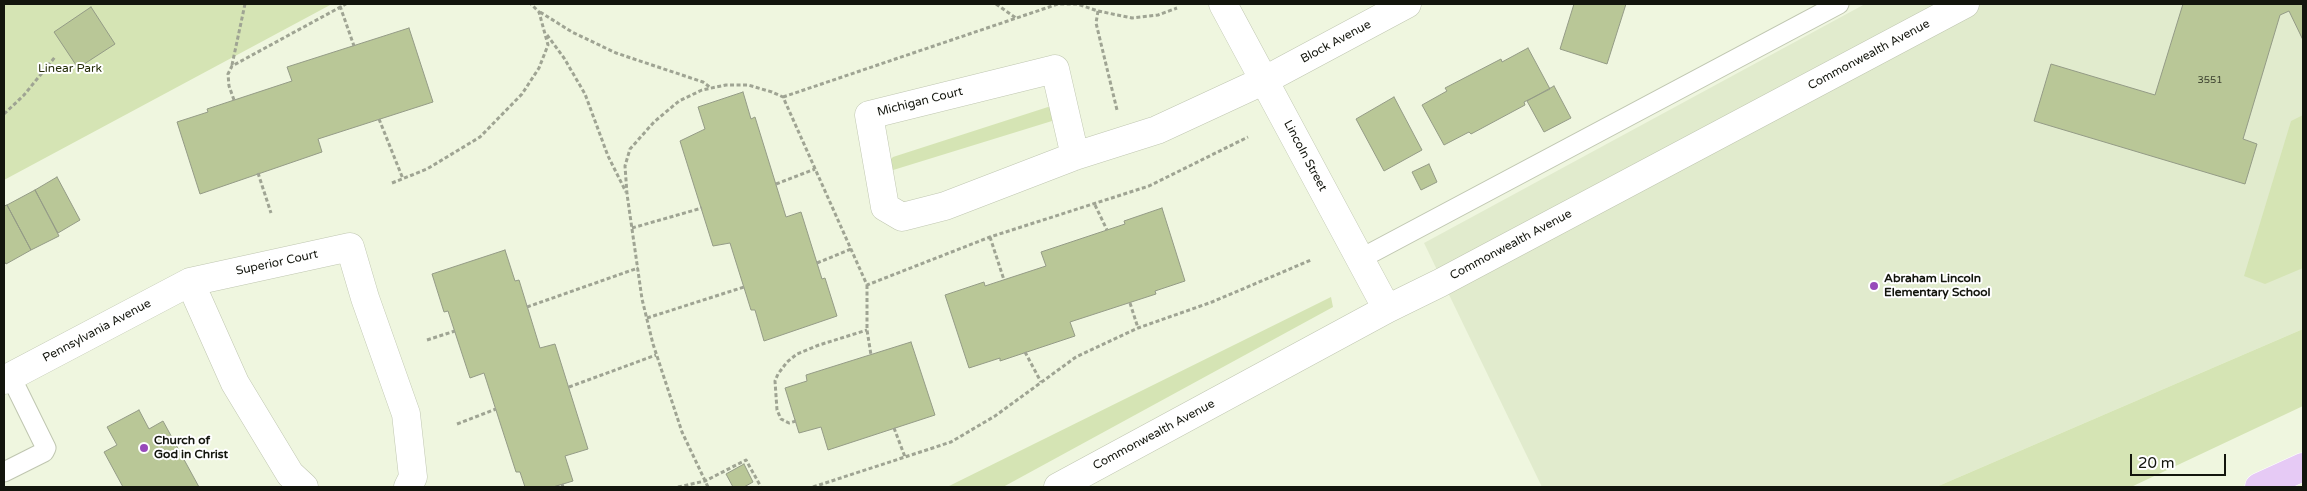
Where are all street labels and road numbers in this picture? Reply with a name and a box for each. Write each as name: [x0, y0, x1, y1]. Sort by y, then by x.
street label: Block Avenue: [1298, 17, 1374, 67]
street label: Commonwealth Avenue: [1806, 17, 1932, 93]
street label: Michigan Court: [876, 84, 964, 120]
street label: Lincoln Street: [1280, 118, 1330, 194]
street label: Commonwealth Avenue: [1448, 207, 1574, 283]
street label: Superior Court: [235, 247, 319, 279]
street label: Pennsylvania Avenue: [40, 296, 154, 366]
street label: Commonwealth Avenue: [1091, 397, 1217, 473]

